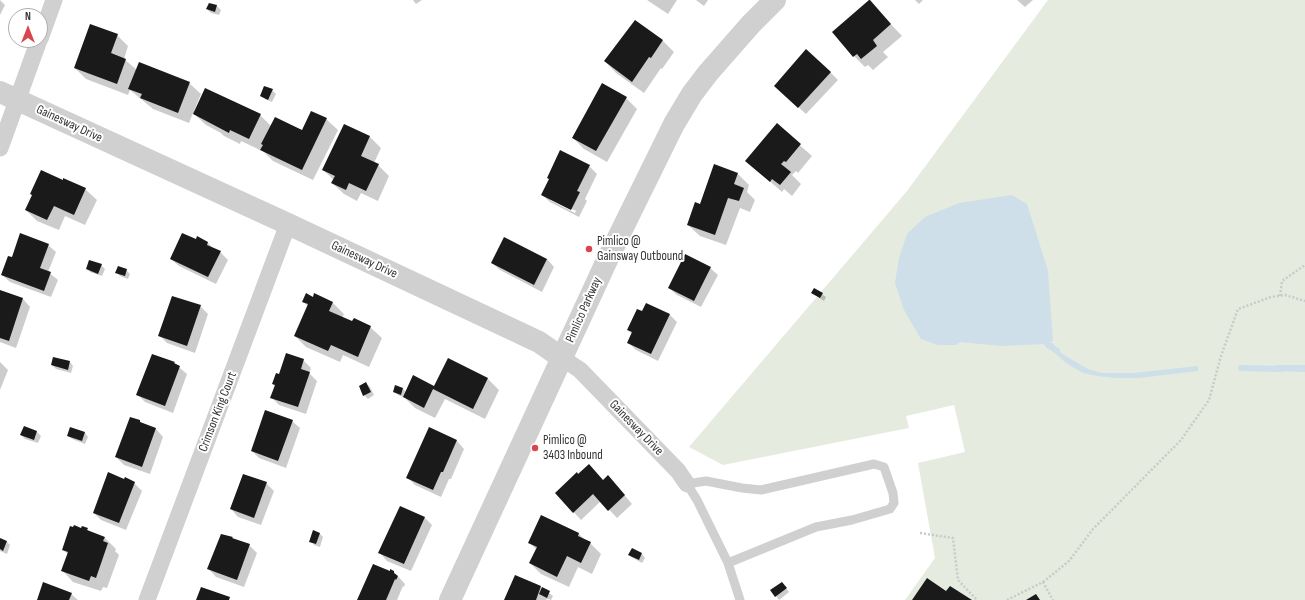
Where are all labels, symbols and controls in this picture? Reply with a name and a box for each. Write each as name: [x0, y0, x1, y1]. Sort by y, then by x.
north arrow: [8, 8, 48, 48]
text: N: [25, 10, 31, 23]
street label: Gainesway Drive: [33, 102, 105, 146]
place label: Pimlico @ Gainsway Outbound: [597, 234, 683, 265]
street label: Gainesway Drive: [328, 238, 400, 282]
marker: Pimlico @ Gainsway Outbound: [584, 244, 594, 254]
street label: Pimlico Parkway: [563, 275, 605, 345]
street label: Crimson King Court: [196, 370, 240, 454]
street label: Gainesway Drive: [606, 397, 666, 459]
place label: Pimlico @ 3403 Inbound: [543, 433, 603, 464]
marker: Pimlico @ 3403 Inbound: [530, 443, 540, 453]

